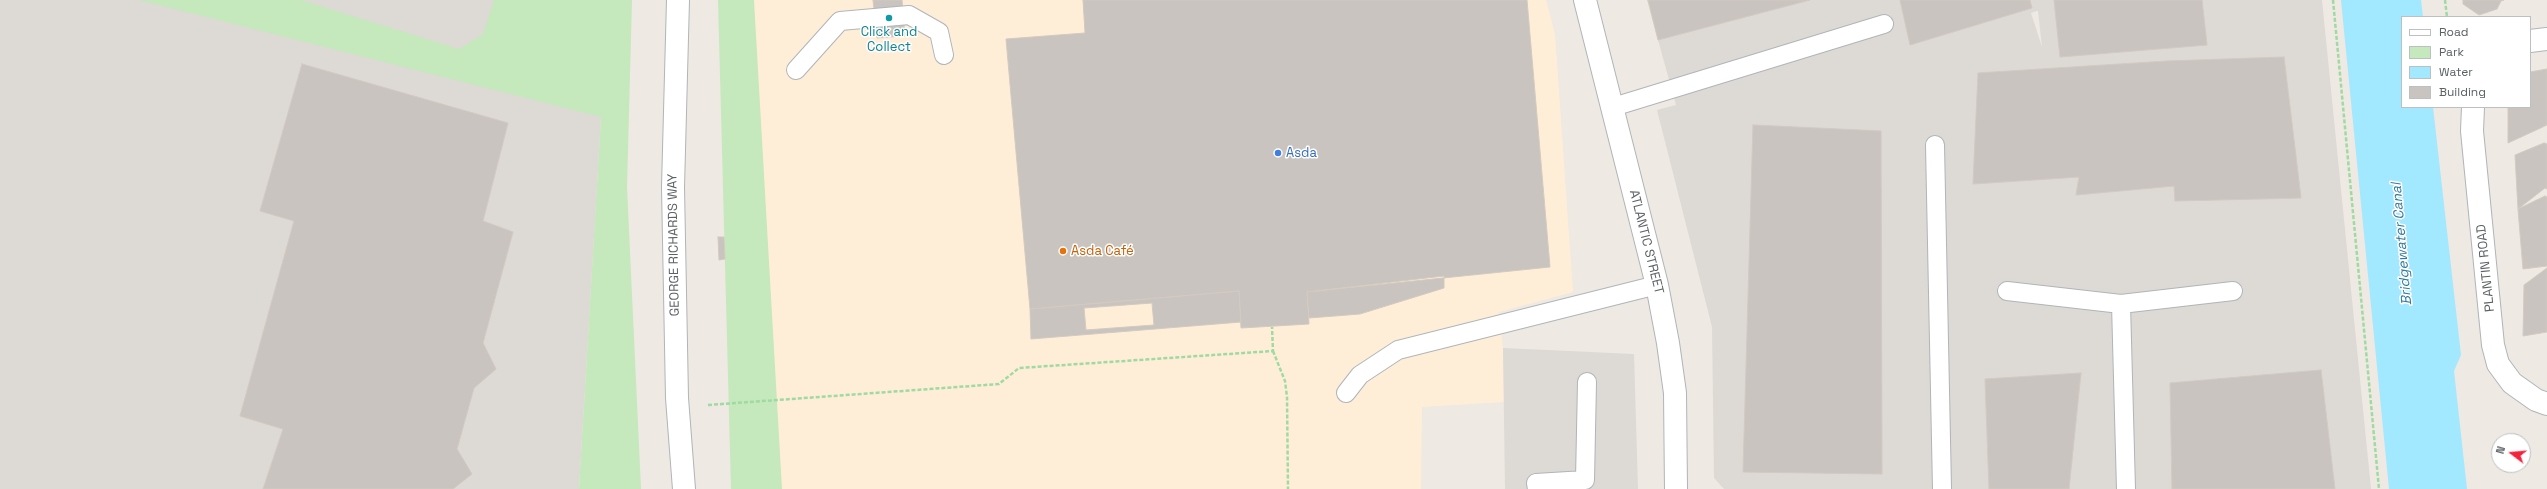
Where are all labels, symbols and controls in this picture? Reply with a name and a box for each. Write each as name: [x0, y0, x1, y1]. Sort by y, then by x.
marker: Click and Collect: [884, 13, 894, 23]
legend: [2401, 16, 2531, 108]
place label: Click and Collect: [861, 24, 917, 55]
text: Road: [2439, 24, 2468, 40]
text: Park: [2439, 44, 2464, 60]
text: Water: [2439, 64, 2473, 80]
text: Building: [2439, 84, 2486, 100]
place label: Asda: [1286, 145, 1317, 161]
marker: Asda: [1273, 148, 1283, 158]
street label: GEORGE RICHARDS WAY: [665, 173, 683, 317]
water label: Bridgewater Canal: [2388, 182, 2416, 306]
street label: ATLANTIC STREET: [1625, 188, 1667, 296]
street label: PLANTIN ROAD: [2474, 223, 2498, 313]
place label: Asda Café: [1071, 243, 1134, 259]
marker: Asda Café: [1058, 246, 1068, 256]
north arrow: [2491, 433, 2531, 473]
text: N: [2493, 444, 2508, 455]

